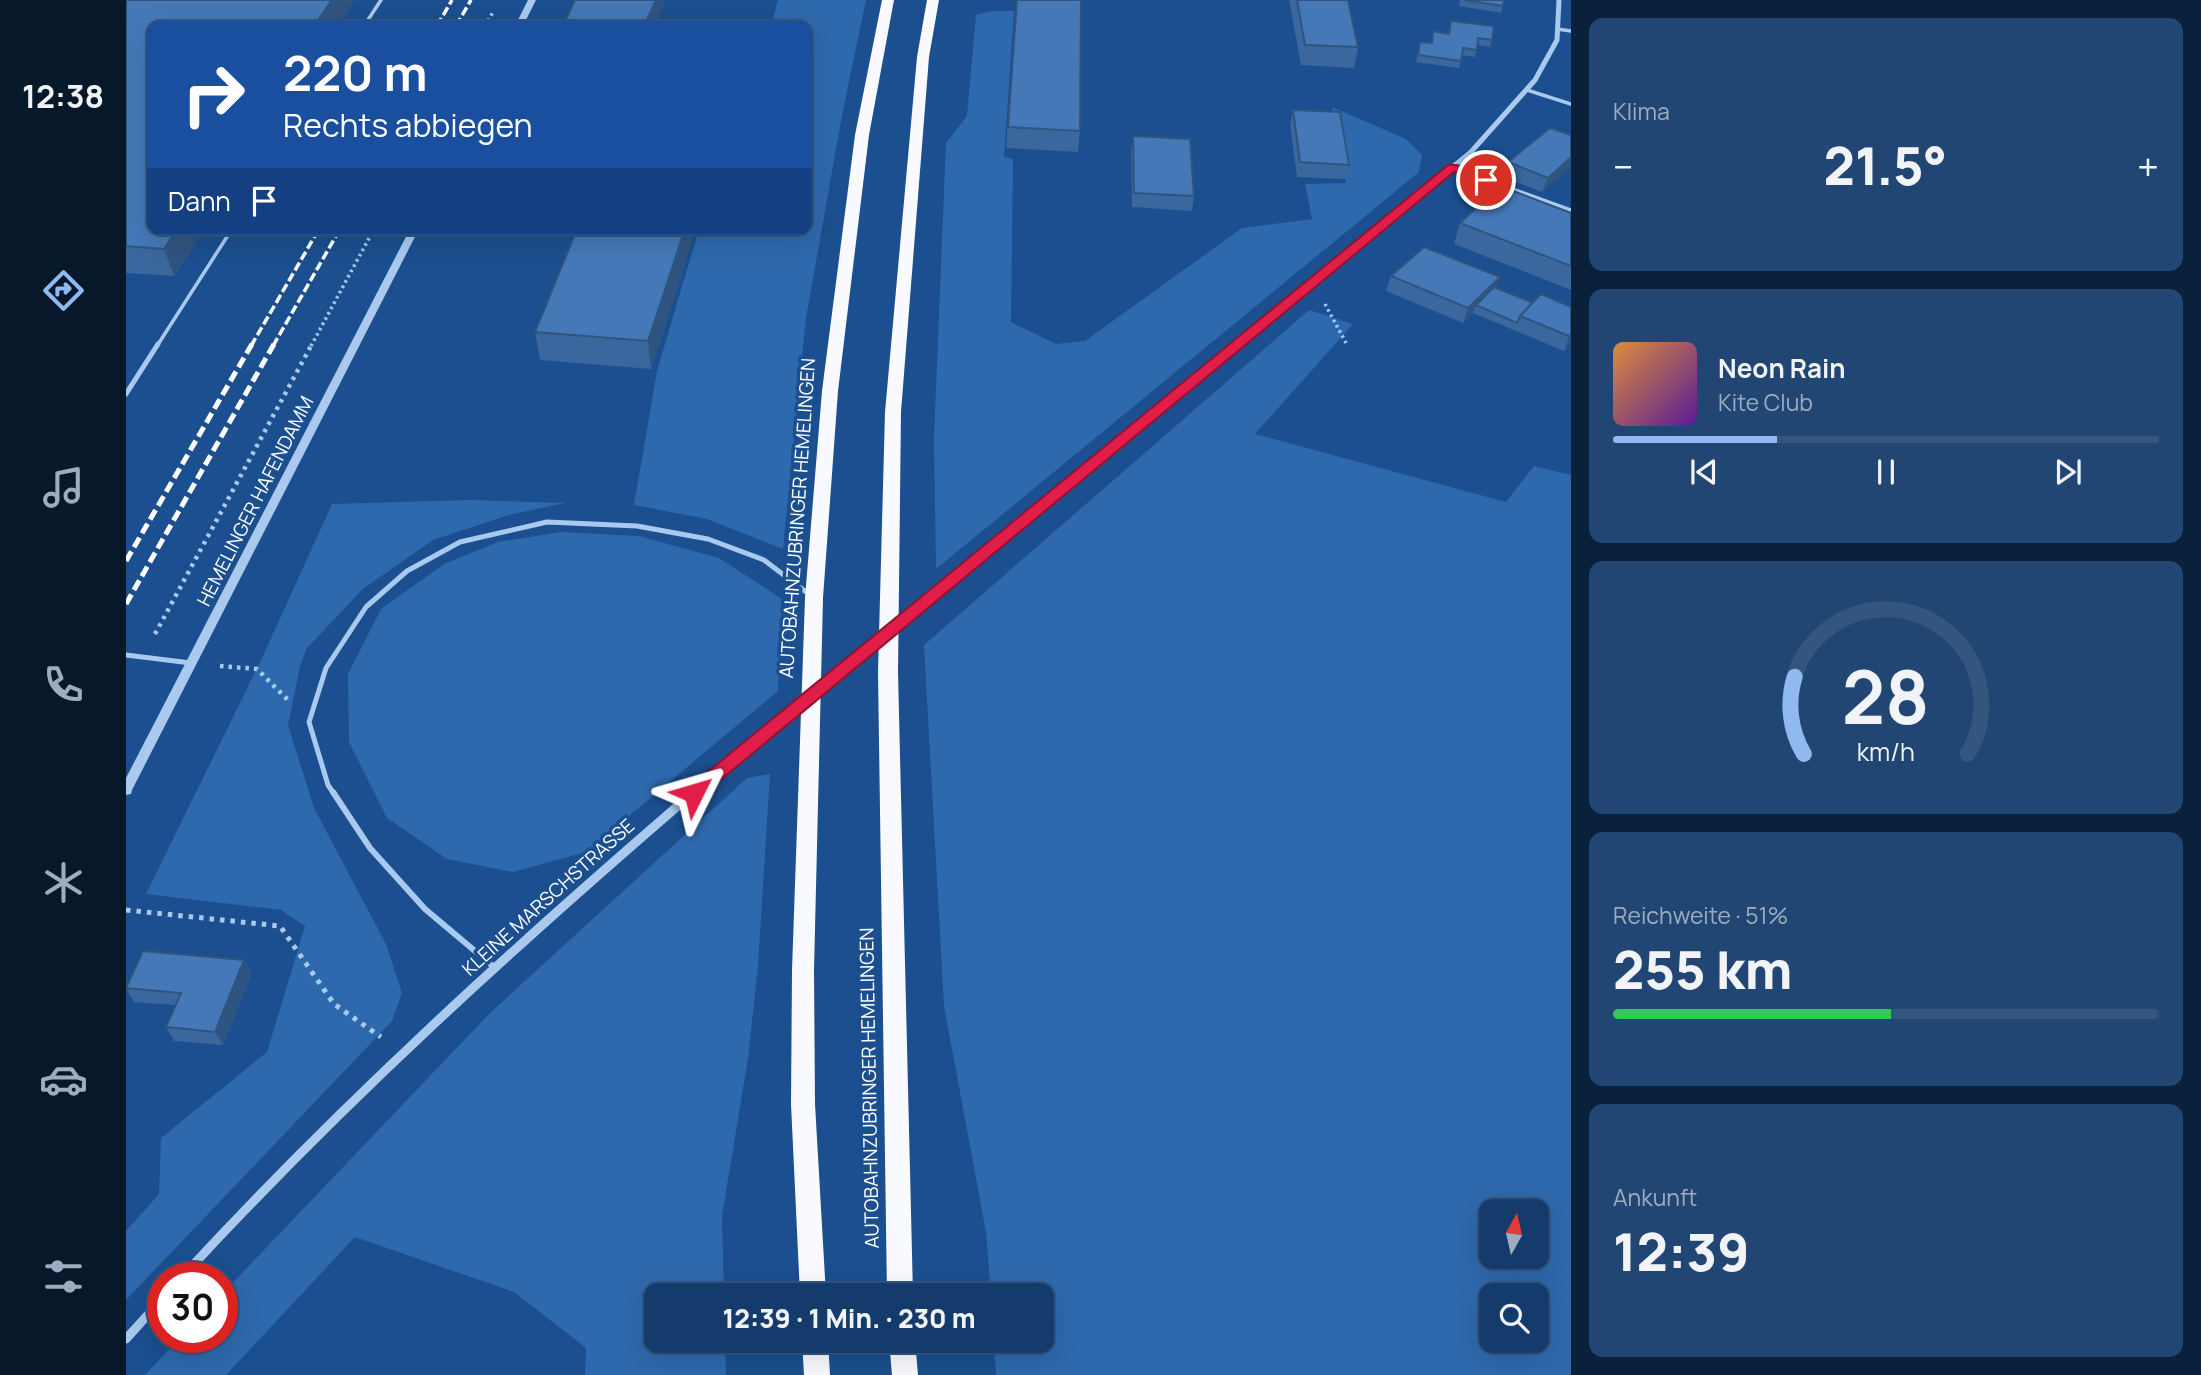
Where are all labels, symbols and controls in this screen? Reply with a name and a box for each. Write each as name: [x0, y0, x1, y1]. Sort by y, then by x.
text: 220 m: [283, 39, 427, 106]
icon: right: [168, 49, 259, 140]
text: 12:38: [22, 74, 104, 118]
text: Klima: [1613, 95, 1670, 127]
text: Rechts abbiegen: [283, 103, 533, 147]
text: 21.5°: [1824, 130, 1947, 201]
text: −: [1613, 140, 1634, 192]
text: +: [2137, 140, 2159, 192]
pin: [1456, 150, 1516, 210]
icon: arrive: [1467, 161, 1505, 199]
icon: arrive: [245, 182, 283, 220]
text: Dann: [168, 183, 231, 219]
icon: directions: [39, 266, 88, 315]
text: Neon Rain: [1718, 350, 1846, 386]
street label: AUTOBAHNZUBRINGER HEMELINGEN: [773, 357, 821, 679]
text: Kite Club: [1718, 386, 1813, 418]
street label: HEMELINGER HAFENDAMM: [191, 391, 319, 611]
icon: previous: [1685, 453, 1723, 491]
icon: pause: [1867, 453, 1905, 491]
icon: next: [2049, 453, 2087, 491]
icon: music: [39, 463, 88, 512]
text: 28: [1842, 646, 1930, 746]
icon: phone: [39, 660, 88, 709]
text: km/h: [1857, 733, 1915, 768]
position arrow: [657, 756, 731, 830]
street label: KLEINE MARSCHSTRASSE: [456, 813, 640, 981]
icon: climate: [39, 858, 88, 907]
text: Reichweite · 51%: [1613, 899, 1788, 931]
street label: AUTOBAHNZUBRINGER HEMELINGEN: [853, 927, 885, 1249]
text: 255 km: [1613, 934, 1792, 1005]
icon: car: [39, 1055, 88, 1104]
text: Ankunft: [1613, 1181, 1697, 1213]
north arrow: [1479, 1199, 1549, 1269]
map controls: [1479, 1199, 1549, 1353]
text: 12:39: [1613, 1216, 1750, 1287]
icon: filters: [39, 1252, 88, 1301]
speed limit sign: 30: [147, 1262, 238, 1353]
button: search: [1479, 1283, 1549, 1353]
text: 12:39 · 1 Min. · 230 m: [722, 1300, 976, 1336]

